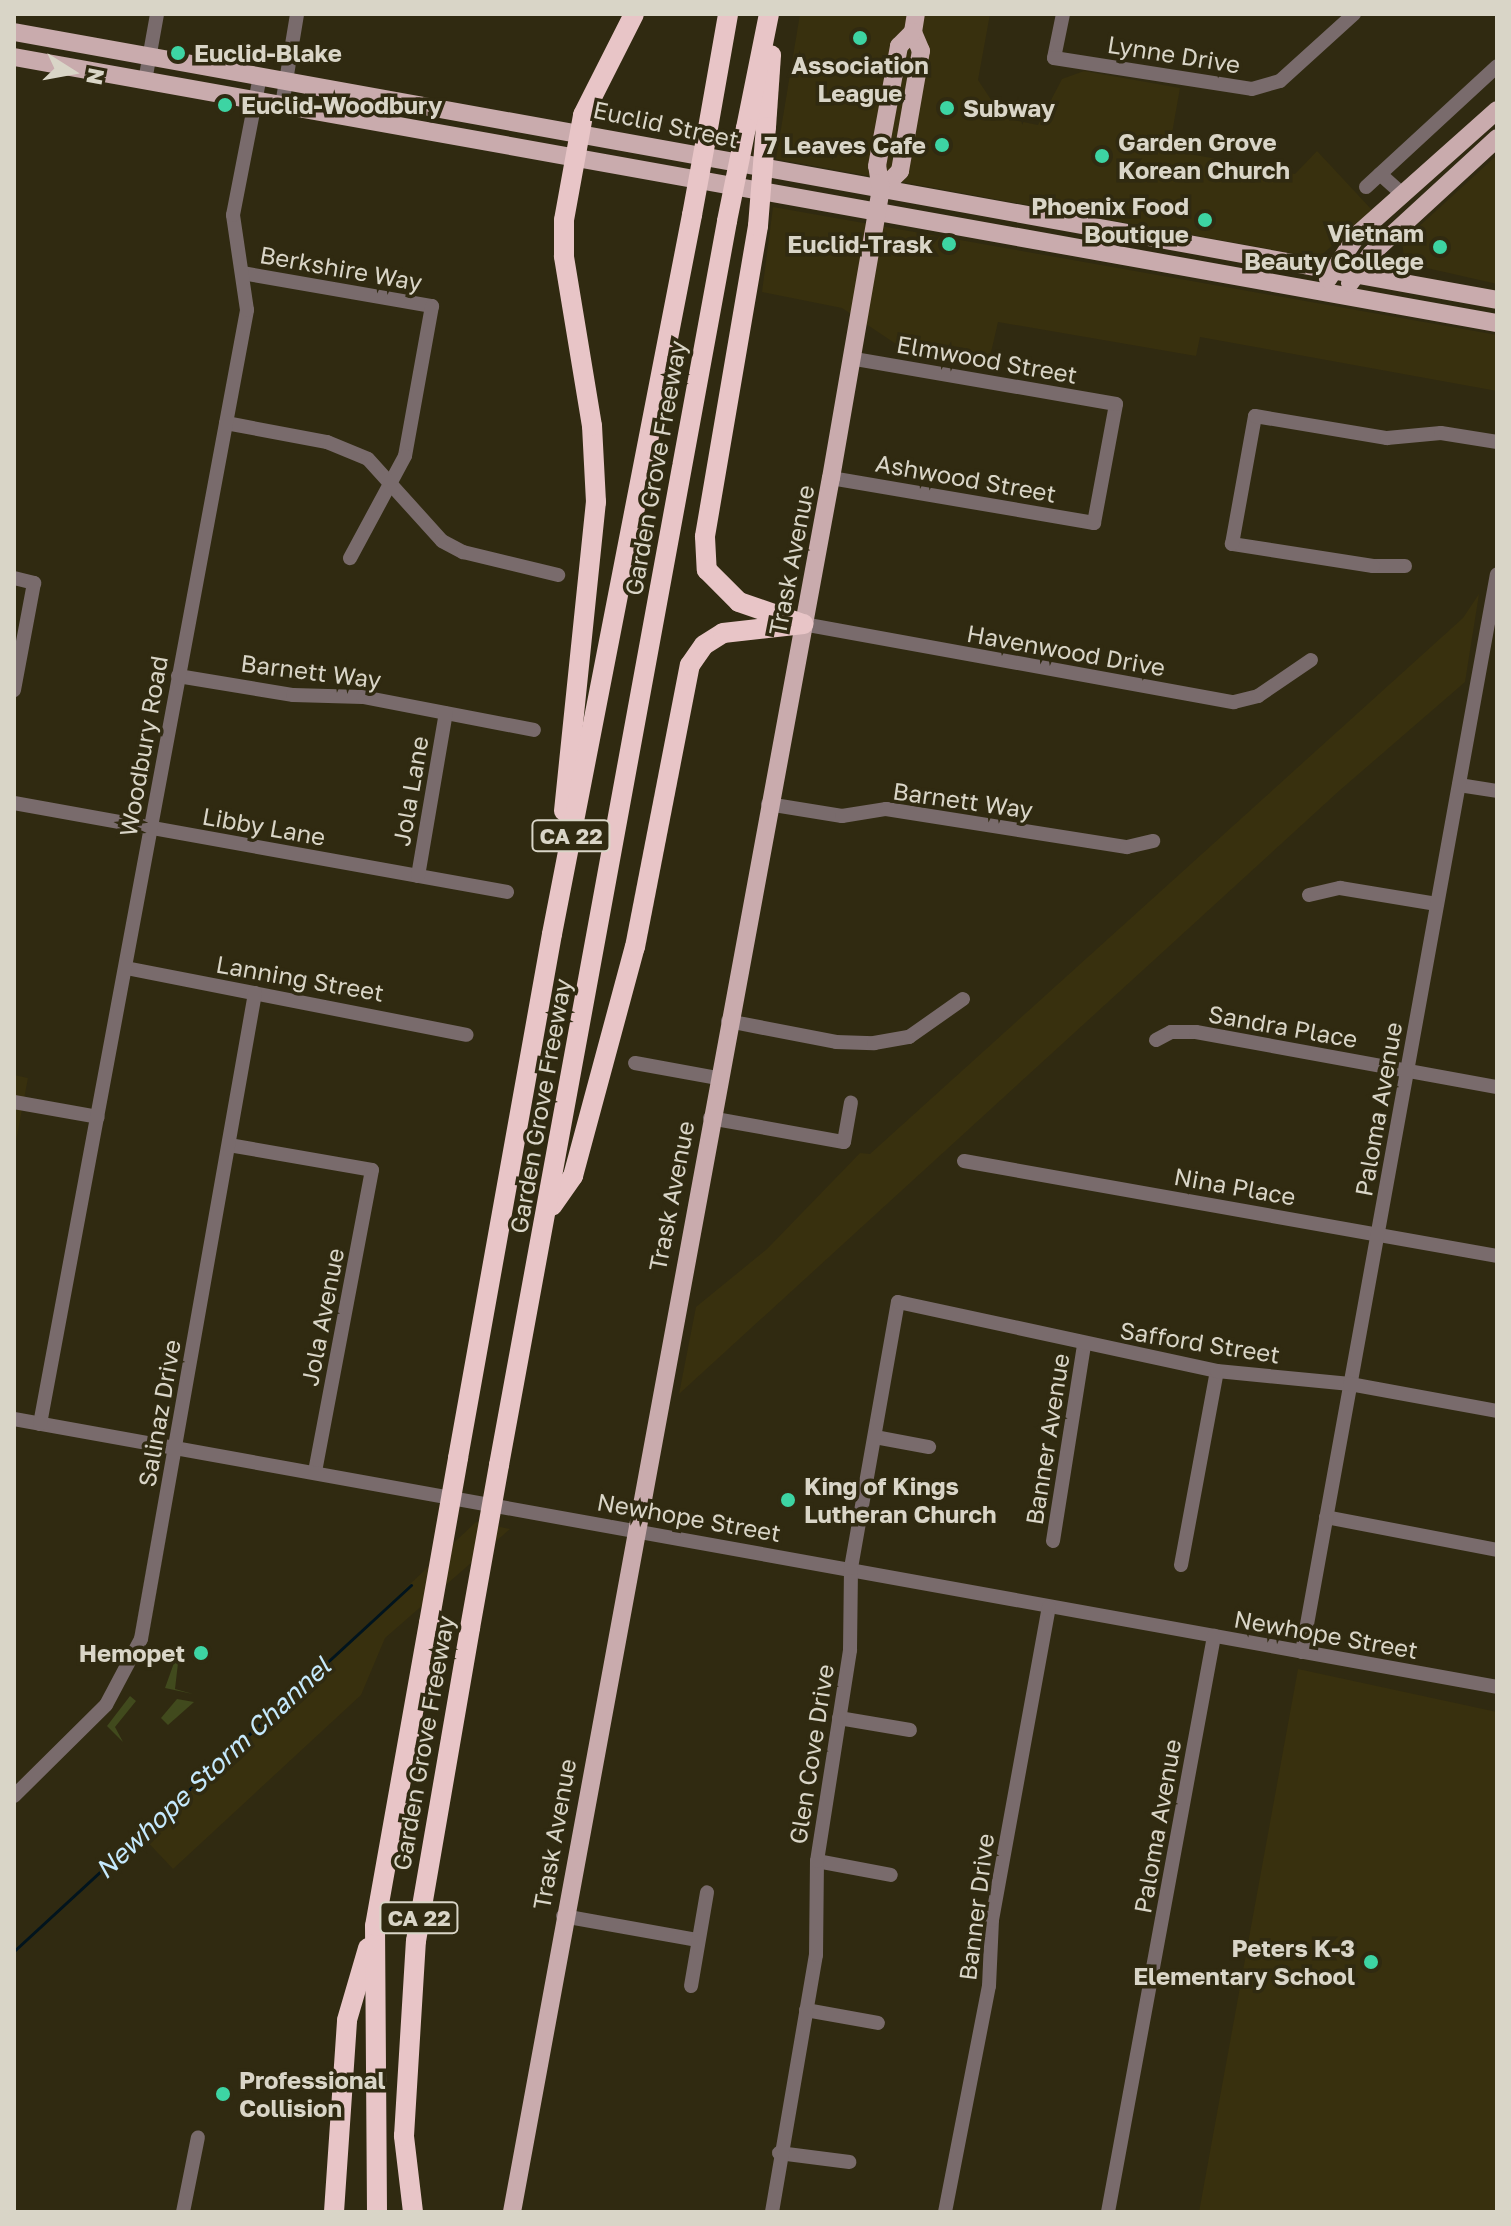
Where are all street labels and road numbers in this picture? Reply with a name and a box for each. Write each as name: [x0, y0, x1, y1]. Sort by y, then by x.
street label: Lynne Drive: [1106, 29, 1242, 79]
street label: Euclid Street: [591, 95, 741, 153]
street label: Berkshire Way: [258, 240, 424, 296]
street label: Elmwood Street: [894, 329, 1080, 389]
street label: Garden Grove Freeway: [618, 338, 692, 598]
street label: Ashwood Street: [873, 448, 1059, 508]
street label: Trask Avenue: [762, 482, 820, 638]
street label: Havenwood Drive: [965, 618, 1167, 682]
street label: Barnett Way: [239, 648, 383, 694]
street label: Woodbury Road: [113, 653, 173, 839]
street label: Jola Lane: [386, 734, 434, 848]
street label: Barnett Way: [891, 776, 1035, 824]
street label: Libby Lane: [200, 801, 328, 851]
road number: CA 22: [531, 818, 611, 854]
street label: Lanning Street: [214, 949, 386, 1007]
street label: Garden Grove Freeway: [503, 976, 577, 1236]
street label: Sandra Place: [1206, 999, 1360, 1053]
street label: Paloma Avenue: [1349, 1020, 1407, 1198]
street label: Trask Avenue: [642, 1118, 700, 1274]
street label: Nina Place: [1172, 1161, 1298, 1211]
street label: Jola Avenue: [295, 1246, 349, 1388]
street label: Safford Street: [1118, 1315, 1282, 1369]
street label: Salinaz Drive: [132, 1337, 186, 1489]
street label: Banner Avenue: [1019, 1351, 1075, 1527]
street label: Newhope Street: [595, 1487, 783, 1547]
street label: Newhope Street: [1232, 1604, 1420, 1664]
street label: Garden Grove Freeway: [386, 1613, 460, 1873]
street label: Glen Cove Drive: [783, 1662, 839, 1846]
street label: Paloma Avenue: [1128, 1737, 1186, 1915]
street label: Trask Avenue: [527, 1756, 581, 1912]
street label: Banner Drive: [953, 1832, 999, 1982]
road number: CA 22: [379, 1900, 459, 1936]

